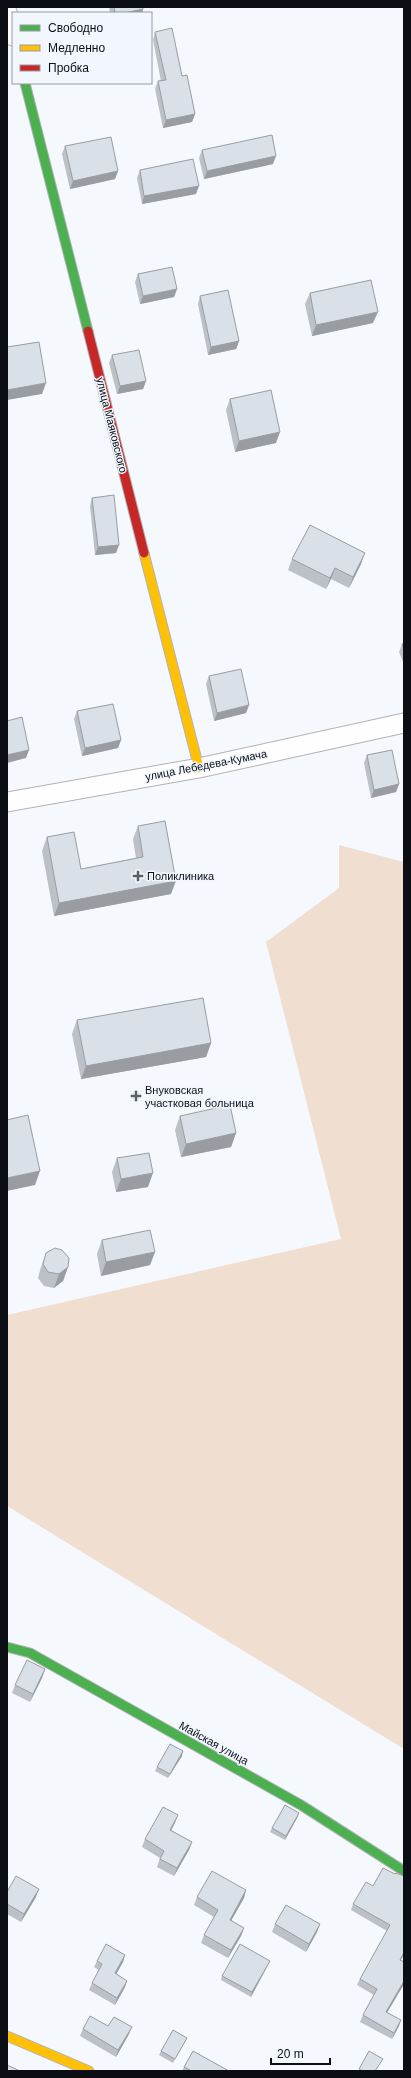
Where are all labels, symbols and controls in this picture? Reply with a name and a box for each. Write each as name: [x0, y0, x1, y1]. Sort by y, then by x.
legend: [12, 12, 152, 84]
text: Свободно: [48, 21, 103, 35]
text: Медленно: [48, 41, 105, 55]
text: Пробка: [48, 61, 89, 75]
street label: улица Маяковского: [94, 376, 130, 474]
street label: улица Лебедева-Кумача: [144, 747, 269, 783]
marker: Поликлиника: [132, 870, 144, 882]
place label: Поликлиника: [147, 870, 215, 882]
place label: Внуковская участковая больница: [145, 1084, 255, 1109]
marker: Внуковская участковая больница: [130, 1090, 142, 1102]
street label: Майская улица: [177, 1719, 252, 1767]
scale bar: [271, 2040, 330, 2066]
text: 20 m: [277, 2047, 304, 2061]

